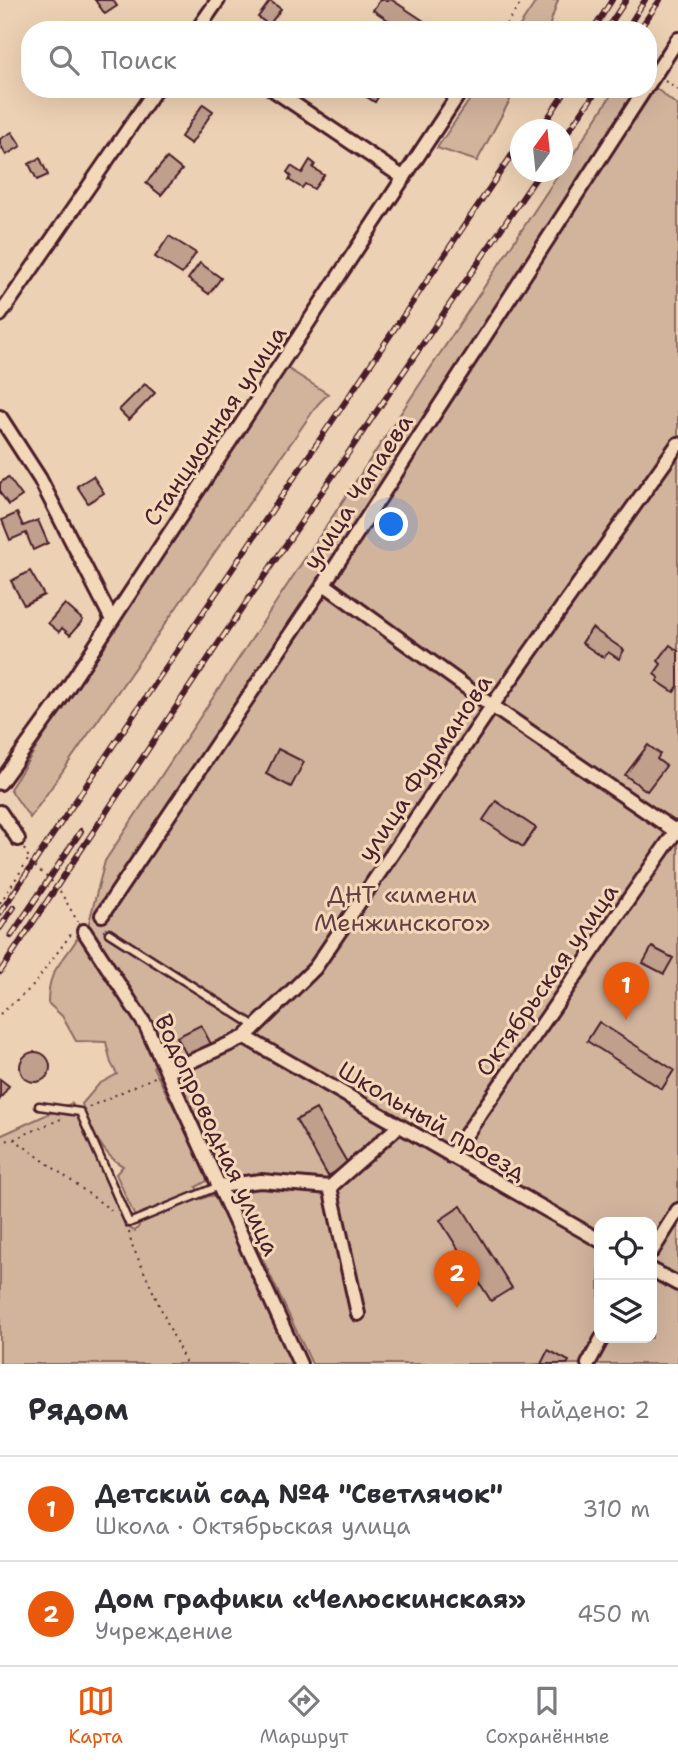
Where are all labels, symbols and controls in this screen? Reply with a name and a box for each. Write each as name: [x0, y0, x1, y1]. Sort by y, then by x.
search box: [21, 21, 657, 98]
icon: search: [45, 41, 83, 79]
text: Поиск: [101, 42, 177, 77]
north arrow: [510, 119, 573, 182]
street label: Станционная улица: [136, 319, 294, 532]
street label: улица Чапаева: [296, 408, 420, 576]
your location: [374, 507, 408, 541]
street label: улица Фурманова: [350, 668, 500, 868]
street label: Октябрьская улица: [468, 877, 626, 1083]
park label: ДНТ «имени Менжинского»: [314, 879, 490, 939]
pin: 1: [603, 962, 649, 1020]
street label: Водопроводная улица: [147, 1009, 287, 1261]
street label: Школьный проезд: [332, 1054, 532, 1188]
map controls: [594, 1217, 657, 1343]
button: locate: [594, 1217, 657, 1280]
pin: 2: [434, 1250, 480, 1308]
button: layers: [594, 1280, 657, 1343]
text: Рядом: [28, 1389, 128, 1430]
text: Найдено: 2: [520, 1395, 650, 1425]
text: Детский сад №4 "Светлячок": [95, 1476, 503, 1511]
text: 1: [46, 1494, 56, 1524]
text: 310 m: [582, 1494, 650, 1524]
text: Школа · Октябрьская улица: [95, 1511, 411, 1541]
text: Дом графики «Челюскинская»: [95, 1581, 526, 1616]
text: 2: [43, 1599, 59, 1629]
text: 450 m: [577, 1599, 650, 1629]
text: Учреждение: [95, 1616, 233, 1646]
tab: Карта: [68, 1682, 123, 1749]
tab: Маршрут: [260, 1682, 348, 1749]
tab: Сохранённые: [485, 1682, 610, 1749]

